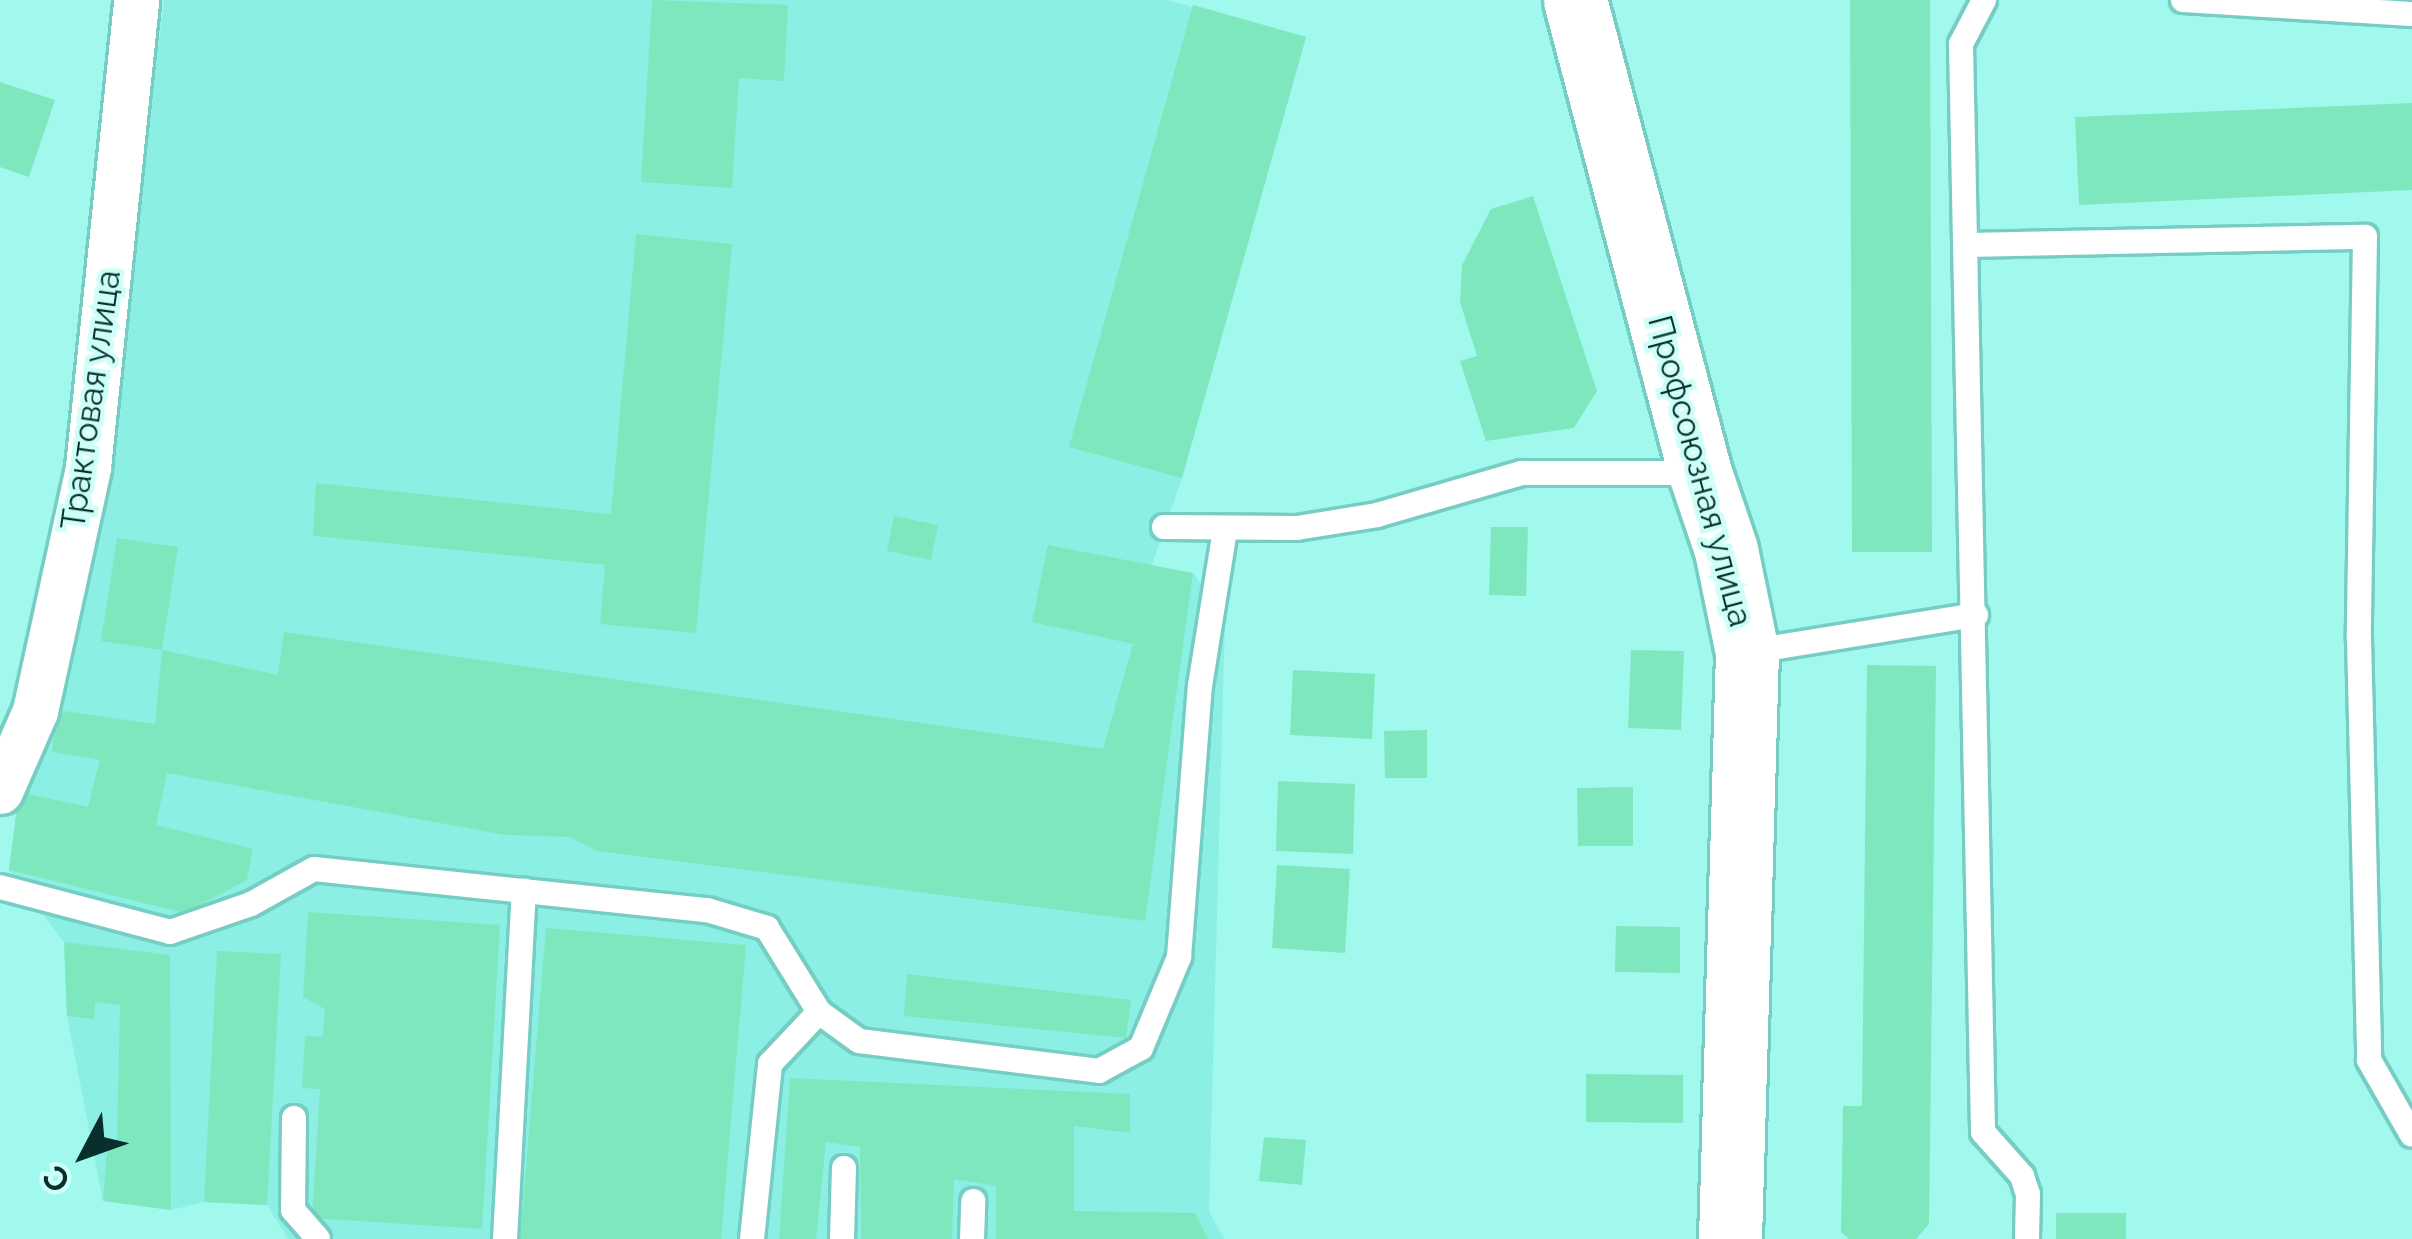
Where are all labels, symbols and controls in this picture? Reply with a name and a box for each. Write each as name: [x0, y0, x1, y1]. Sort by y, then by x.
street label: Трактовая улица: [53, 267, 129, 533]
street label: Профсоюзная улица: [1639, 311, 1761, 631]
north arrow: [24, 1095, 144, 1215]
text: С: [34, 1158, 79, 1200]

